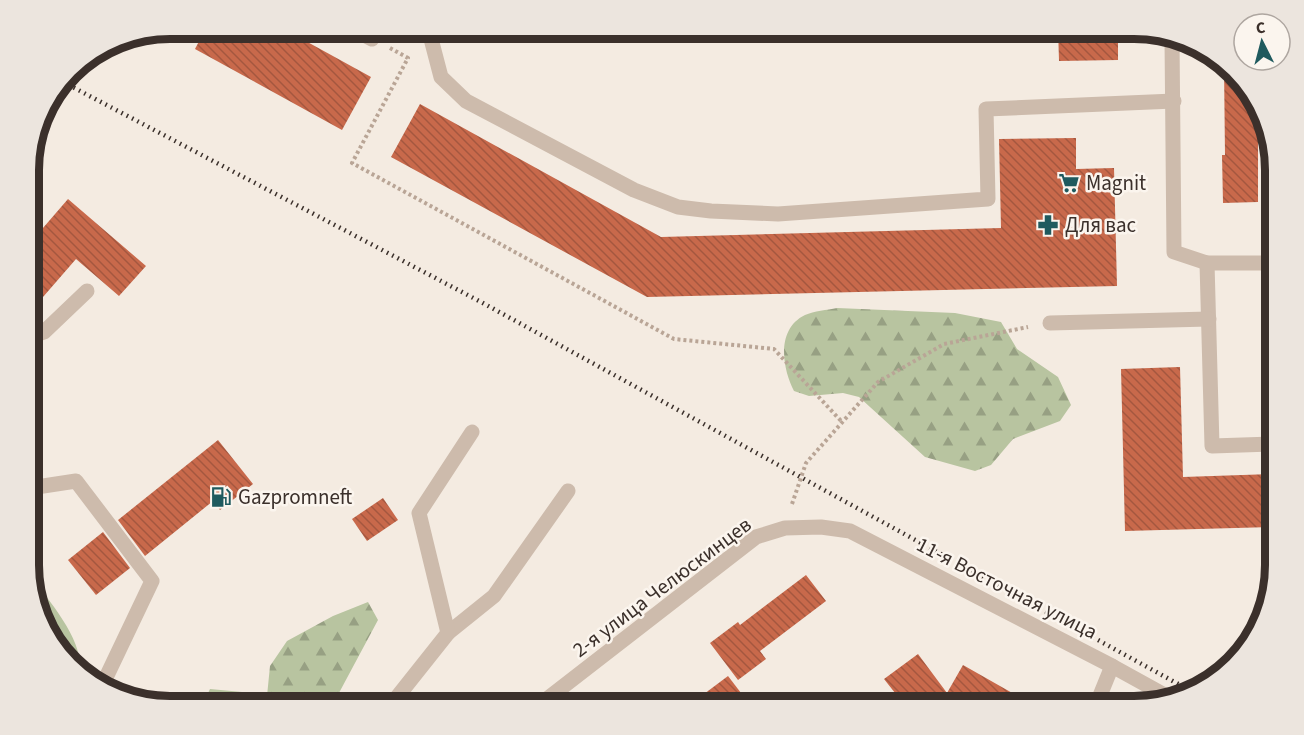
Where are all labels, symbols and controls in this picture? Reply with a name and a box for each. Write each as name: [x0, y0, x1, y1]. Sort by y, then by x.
north arrow: [1232, 12, 1292, 72]
text: С: [1255, 17, 1266, 40]
place label: Magnit: [1086, 168, 1146, 198]
supermarket icon: Magnit: [1057, 171, 1081, 195]
place label: Для вас: [1065, 210, 1137, 240]
pharmacy icon: Для вас: [1036, 213, 1060, 237]
place label: Gazpromneft: [238, 482, 353, 512]
fuel station icon: Gazpromneft: [209, 485, 233, 509]
street label: 2-я улица Челюскинцев: [566, 510, 758, 664]
street label: 11-я Восточная улица: [911, 529, 1103, 647]

